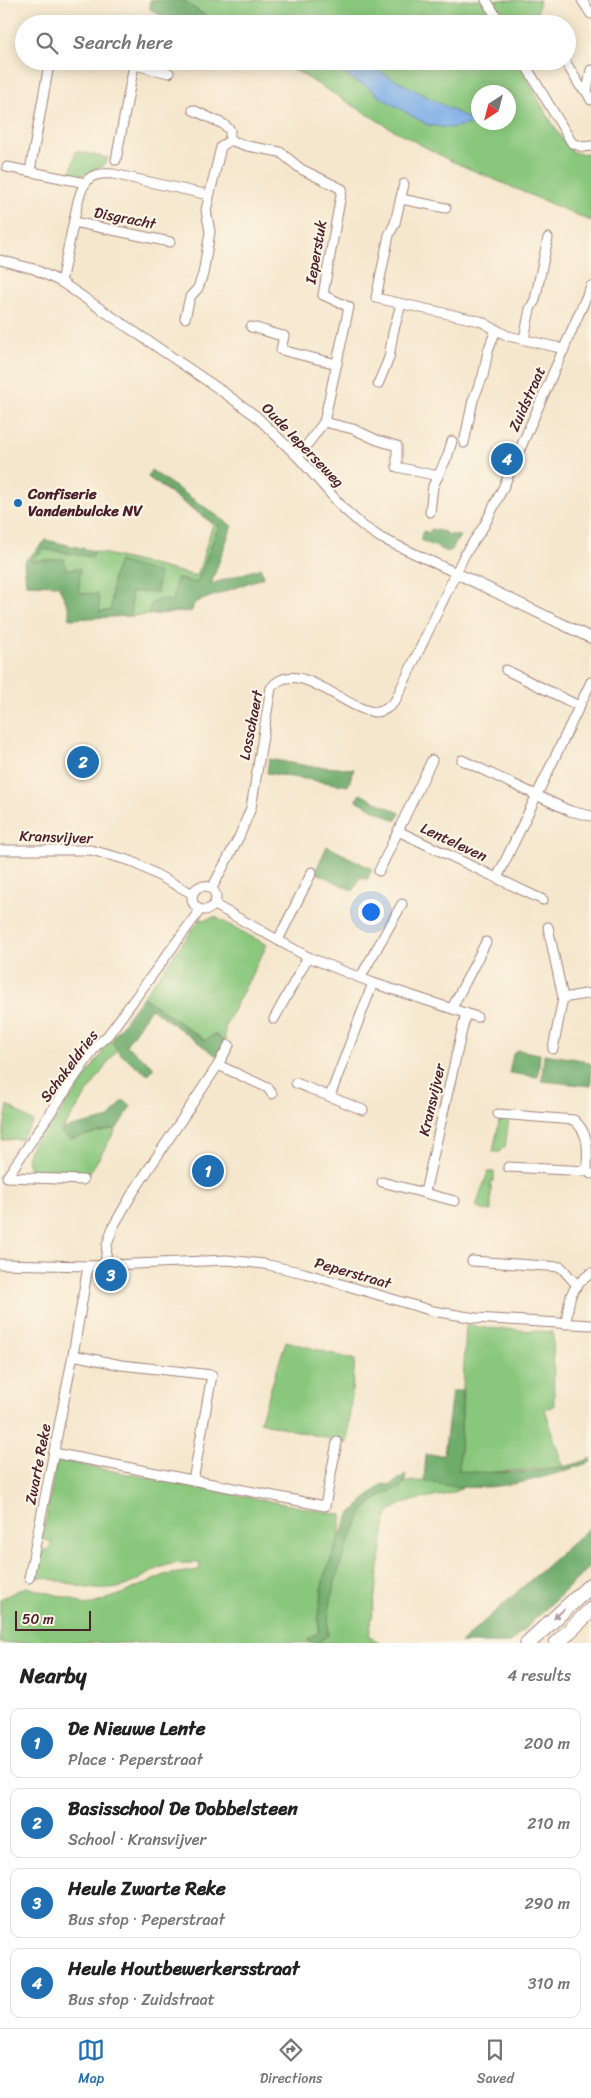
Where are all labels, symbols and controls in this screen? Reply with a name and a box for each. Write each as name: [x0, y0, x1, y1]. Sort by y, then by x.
search box: [15, 15, 576, 70]
text: Search here: [73, 26, 173, 59]
icon: search: [33, 29, 61, 57]
north arrow: [471, 85, 516, 130]
street label: Disgracht: [92, 199, 159, 237]
street label: Ieperstuk: [297, 218, 334, 287]
street label: Zuidstraat: [501, 362, 553, 436]
street label: Oude Ieperseweg: [255, 396, 351, 494]
pin: 4: [491, 440, 523, 478]
place label: Confiserie Vandenbulcke NV: [27, 481, 143, 524]
marker: Confiserie Vandenbulcke NV: [12, 497, 24, 509]
street label: Losschaert: [231, 687, 271, 762]
pin: 2: [67, 743, 99, 781]
street label: Lenteleven: [416, 815, 492, 869]
street label: Kransvijver: [19, 823, 94, 851]
your location: [358, 899, 384, 925]
street label: Schakeldries: [33, 1024, 105, 1108]
street label: Kransvijver: [411, 1061, 453, 1139]
pin: 1: [192, 1152, 224, 1190]
street label: Peperstraat: [312, 1250, 395, 1297]
pin: 3: [95, 1256, 127, 1294]
street label: Zwarte Reke: [17, 1421, 59, 1507]
text: 50 m: [22, 1607, 54, 1632]
scale bar: [15, 1608, 91, 1631]
one-way arrow: [554, 1608, 566, 1620]
text: Nearby: [20, 1657, 86, 1695]
text: 4 results: [507, 1661, 571, 1690]
text: De Nieuwe Lente: [68, 1712, 205, 1745]
text: 1: [34, 1729, 40, 1758]
text: 200 m: [524, 1729, 570, 1758]
text: Place · Peperstraat: [68, 1745, 203, 1774]
text: Basisschool De Dobbelsteen: [68, 1792, 298, 1825]
text: 2: [32, 1809, 42, 1838]
text: 210 m: [527, 1809, 570, 1838]
text: School · Kransvijver: [68, 1825, 206, 1854]
text: Heule Zwarte Reke: [68, 1872, 226, 1905]
text: 3: [33, 1889, 41, 1918]
text: 290 m: [524, 1889, 570, 1918]
text: Bus stop · Peperstraat: [68, 1905, 225, 1934]
text: Heule Houtbewerkersstraat: [68, 1952, 300, 1985]
text: 4: [32, 1969, 42, 1998]
text: 310 m: [528, 1969, 570, 1998]
text: Bus stop · Zuidstraat: [68, 1985, 215, 2014]
tab: Map: [77, 2036, 105, 2091]
tab: Directions: [260, 2036, 322, 2091]
tab: Saved: [477, 2036, 514, 2091]

